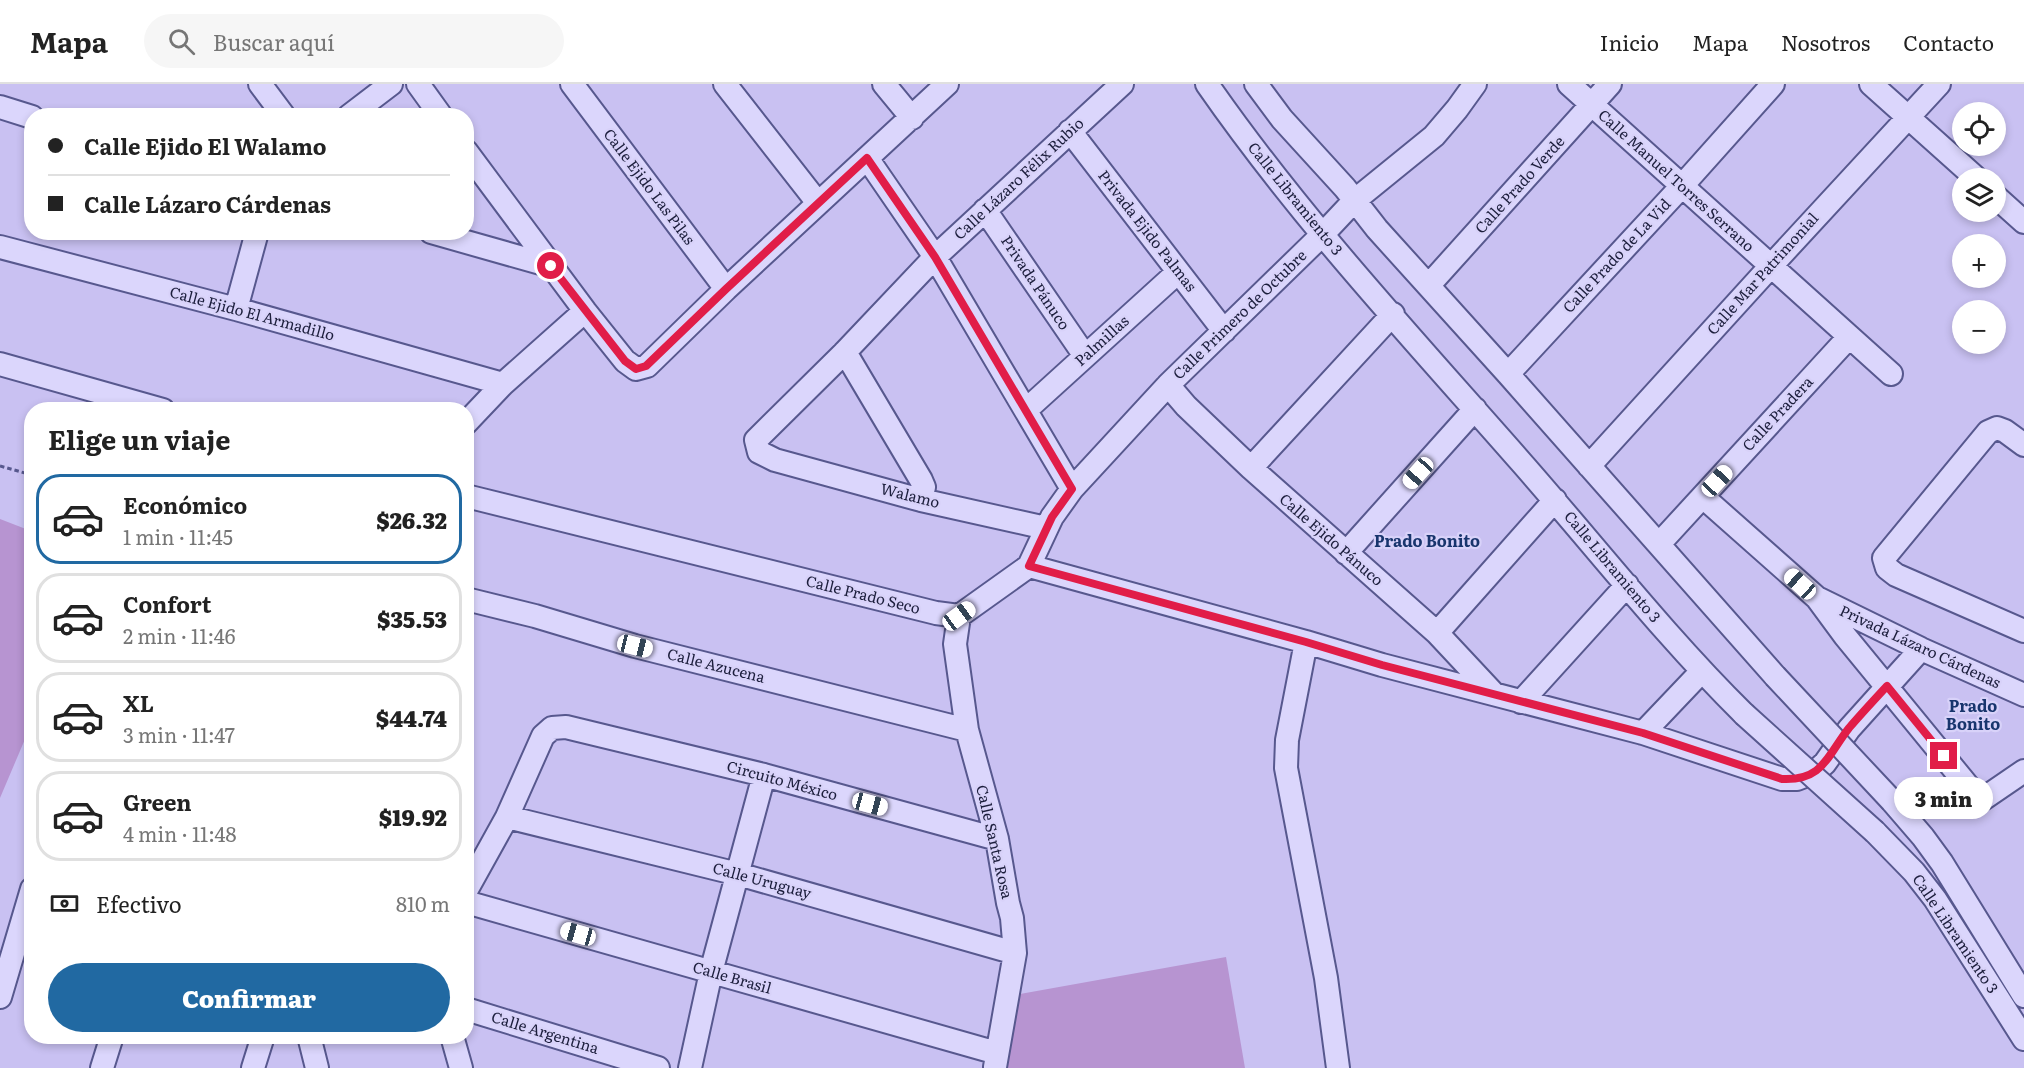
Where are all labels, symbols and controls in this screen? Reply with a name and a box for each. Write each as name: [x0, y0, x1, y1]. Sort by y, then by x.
search box: [144, 14, 564, 68]
text: Mapa: [30, 20, 108, 62]
icon: search: [165, 25, 198, 58]
text: Buscar aquí: [213, 25, 335, 58]
text: Inicio: [1600, 26, 1659, 57]
text: Mapa: [1692, 26, 1748, 57]
text: Nosotros: [1781, 26, 1870, 57]
text: Contacto: [1903, 26, 1994, 57]
map controls: [1952, 102, 2006, 354]
button: locate: [1952, 102, 2006, 156]
street label: Calle Manuel Torres Serrano: [1594, 103, 1761, 257]
street label: Calle Lázaro Félix Rubio: [948, 111, 1088, 245]
street label: Calle Ejido Las Pilas: [599, 123, 702, 249]
text: Calle Ejido El Walamo: [84, 129, 326, 162]
street label: Calle Prado Verde: [1469, 130, 1569, 238]
street label: Calle Libramiento 3: [1243, 136, 1349, 260]
street label: Privada Ejido Palmas: [1093, 164, 1203, 296]
button: layers: [1952, 168, 2006, 222]
text: Calle Lázaro Cárdenas: [84, 187, 331, 220]
street label: Calle Prado de La Vid: [1556, 192, 1675, 318]
street label: Calle Mar Patrimonial: [1701, 207, 1823, 339]
street label: Privada Pánuco: [996, 230, 1077, 334]
button: +: [1952, 234, 2006, 288]
street label: Calle Primero de Octubre: [1167, 243, 1311, 384]
route start: [537, 252, 564, 279]
street label: Calle Ejido El Armadillo: [167, 279, 338, 346]
button: −: [1952, 300, 2006, 354]
street label: Palmillas: [1069, 309, 1134, 371]
street label: Calle Pradera: [1736, 370, 1818, 456]
text: Elige un viaje: [48, 418, 231, 458]
car: [1399, 454, 1437, 492]
car: [1698, 462, 1736, 500]
street label: Walamo: [878, 476, 943, 513]
street label: Calle Ejido Pánuco: [1275, 487, 1389, 591]
text: Económico: [123, 488, 247, 521]
icon: car: [51, 492, 105, 546]
text: $26.32: [376, 503, 447, 536]
street label: Calle Libramiento 3: [1559, 505, 1667, 627]
text: 1 min · 11:45: [123, 521, 233, 551]
district label: Prado Bonito: [1374, 528, 1480, 552]
car: [1781, 565, 1819, 603]
street label: Calle Prado Seco: [804, 568, 923, 619]
text: Confort: [123, 587, 211, 620]
icon: car: [51, 591, 105, 645]
car: [939, 598, 979, 634]
street label: Privada Lázaro Cárdenas: [1836, 598, 2005, 693]
text: $35.53: [377, 602, 447, 635]
text: 2 min · 11:46: [123, 620, 235, 650]
car: [615, 633, 655, 659]
street label: Calle Azucena: [665, 641, 769, 688]
text: XL: [123, 686, 154, 719]
icon: car: [51, 690, 105, 744]
district label: Prado Bonito: [1946, 693, 2000, 735]
text: $44.74: [376, 701, 447, 734]
text: 3 min · 11:47: [123, 719, 235, 749]
route end: [1930, 742, 1957, 769]
street label: Circuito México: [724, 754, 841, 805]
callout: 3 min: [1894, 777, 1994, 819]
street label: Calle Santa Rosa: [971, 782, 1020, 902]
text: 3 min: [1915, 783, 1972, 813]
text: Green: [123, 785, 192, 818]
icon: car: [51, 789, 105, 843]
car: [850, 791, 890, 817]
text: $19.92: [379, 800, 447, 833]
text: 4 min · 11:48: [123, 818, 237, 848]
street label: Calle Uruguay: [710, 855, 815, 904]
street label: Calle Libramiento 3: [1908, 869, 2005, 998]
icon: cash: [48, 887, 81, 920]
text: Efectivo: [96, 887, 182, 920]
text: 810 m: [396, 888, 450, 918]
car: [558, 920, 598, 948]
street label: Calle Brasil: [690, 954, 774, 999]
button: Confirmar: [48, 963, 450, 1032]
street label: Calle Argentina: [489, 1004, 603, 1059]

